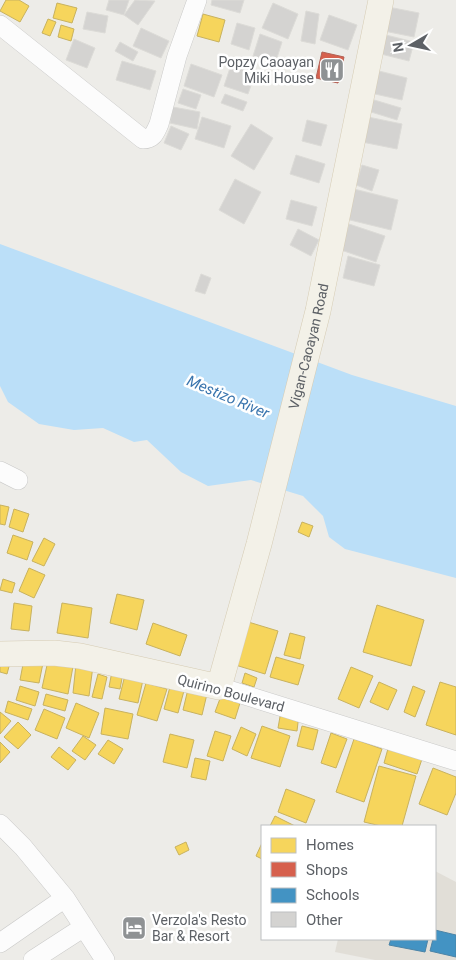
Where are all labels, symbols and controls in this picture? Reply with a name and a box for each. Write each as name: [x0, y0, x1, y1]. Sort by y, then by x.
north arrow: [386, 20, 436, 70]
text: N: [389, 41, 407, 53]
place label: Popzy Caoayan Miki House: [218, 54, 314, 86]
restaurant icon: Popzy Caoayan Miki House: [319, 57, 345, 83]
street label: Vigan-Caoayan Road: [285, 282, 331, 411]
water label: Mestizo River: [184, 372, 273, 423]
street label: Quirino Boulevard: [176, 671, 286, 715]
legend: [261, 825, 436, 940]
text: Homes: [306, 836, 354, 854]
text: Shops: [306, 861, 348, 879]
text: Schools: [306, 886, 360, 904]
text: Other: [306, 911, 343, 929]
place label: Verzola's Resto Bar & Resort: [152, 912, 246, 944]
hotel icon: Verzola's Resto Bar & Resort: [121, 915, 147, 941]

